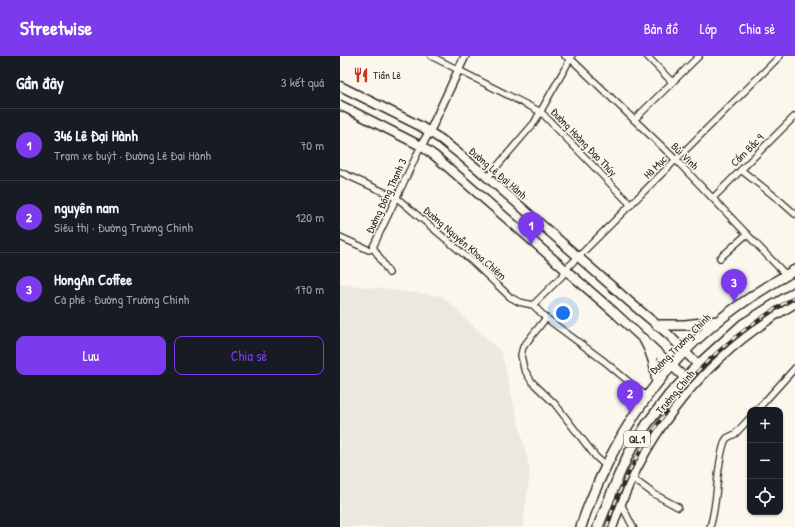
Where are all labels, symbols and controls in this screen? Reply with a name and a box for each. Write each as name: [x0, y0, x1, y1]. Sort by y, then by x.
text: Streetwise: [20, 15, 92, 41]
text: Bản đồ: [644, 19, 678, 38]
text: Lớp: [700, 19, 717, 38]
text: Chia sẻ: [739, 19, 775, 38]
restaurant icon: Tiần Lê: [352, 66, 370, 84]
place label: Tiần Lê: [373, 68, 402, 82]
text: Gần đây: [16, 71, 64, 94]
text: 3 kết quả: [281, 73, 324, 91]
street label: Đường Hoàng Đạo Thúy: [548, 105, 620, 179]
text: 346 Lê Đại Hành: [54, 125, 138, 146]
street label: Cẩm Bắc 9: [728, 131, 766, 169]
text: 1: [27, 136, 31, 154]
text: 70 m: [300, 136, 324, 154]
street label: Bùi Vịnh: [668, 139, 702, 173]
street label: Đường Lê Đại Hành: [466, 144, 530, 202]
text: Trạm xe buýt · Đường Lê Đại Hành: [54, 146, 211, 164]
street label: Hà Mục: [640, 152, 670, 182]
street label: Đường Đông Thạnh 3: [362, 156, 410, 236]
text: nguyên nam: [54, 197, 119, 218]
street label: Đường Nguyễn Khoa Chiêm: [421, 203, 510, 283]
text: 2: [26, 208, 32, 226]
text: 120 m: [296, 208, 324, 226]
pin: 1: [518, 212, 544, 245]
text: Siêu thị · Đường Trường Chinh: [54, 218, 193, 236]
text: HongAn Coffee: [54, 269, 132, 290]
pin: 3: [721, 269, 747, 302]
text: 3: [26, 280, 32, 298]
text: 170 m: [295, 280, 324, 298]
text: Cà phê · Đường Trường Chinh: [54, 290, 189, 308]
your location: [553, 303, 573, 323]
street label: Đường Trường Chinh: [647, 310, 714, 377]
button: Lưu: [16, 336, 166, 375]
button: Chia sẻ: [174, 336, 324, 375]
street label: Trường Chinh: [652, 367, 698, 417]
pin: 2: [617, 380, 643, 413]
map controls: [747, 407, 783, 515]
button: +: [747, 407, 783, 443]
road number: QL.1: [624, 431, 650, 447]
button: −: [747, 443, 783, 479]
button: locate: [747, 479, 783, 515]

